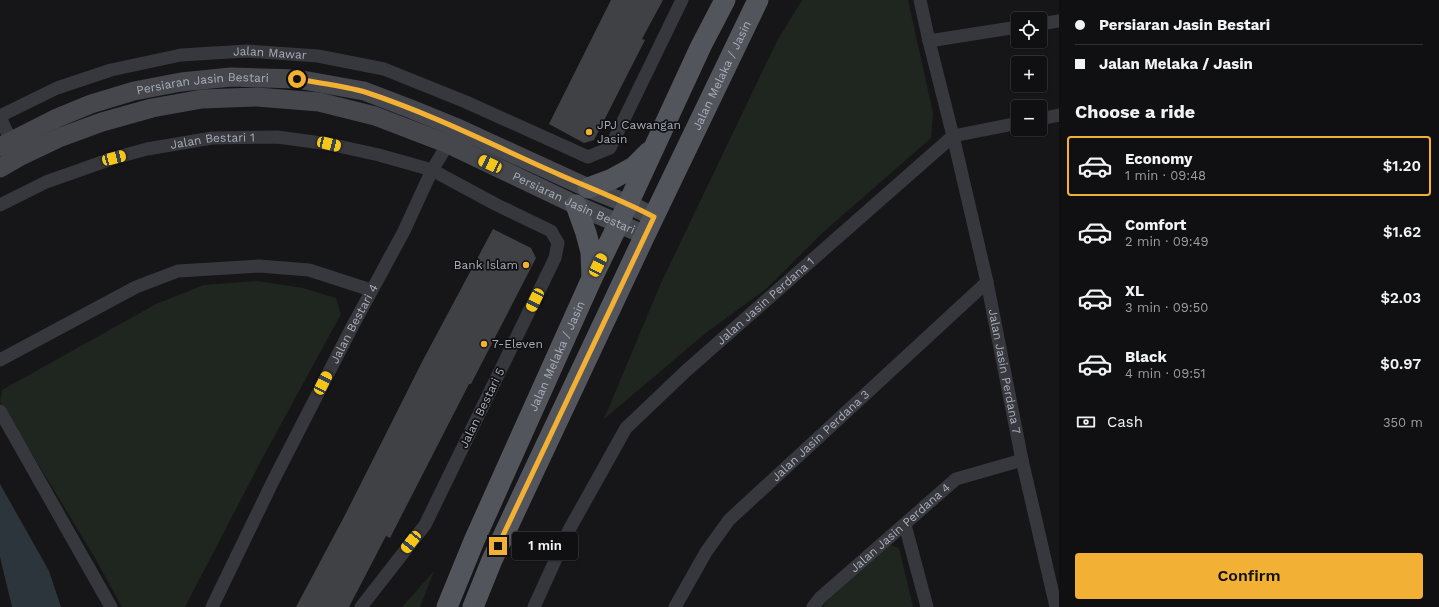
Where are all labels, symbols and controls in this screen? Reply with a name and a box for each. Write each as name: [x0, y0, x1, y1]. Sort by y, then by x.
map controls: [1011, 12, 1047, 136]
button: locate: [1011, 12, 1047, 48]
text: Persiaran Jasin Bestari: [1099, 16, 1270, 34]
street label: Jalan Melaka / Jasin: [690, 18, 754, 132]
street label: Jalan Mawar: [233, 44, 307, 62]
text: Jalan Melaka / Jasin: [1099, 55, 1253, 73]
button: +: [1011, 56, 1047, 92]
street label: Persiaran Jasin Bestari: [135, 70, 269, 97]
route start: [288, 70, 306, 88]
button: −: [1011, 100, 1047, 136]
text: Choose a ride: [1075, 101, 1195, 122]
place label: JPJ Cawangan Jasin: [597, 118, 681, 146]
marker: JPJ Cawangan Jasin: [584, 127, 594, 137]
street label: Jalan Bestari 1: [169, 130, 255, 152]
car: [316, 135, 342, 153]
icon: car: [1077, 148, 1113, 184]
car: [101, 149, 127, 167]
text: Economy: [1125, 150, 1192, 168]
car: [477, 153, 503, 175]
text: $1.20: [1383, 157, 1421, 175]
text: 1 min · 09:48: [1125, 168, 1206, 183]
street label: Persiaran Jasin Bestari: [510, 169, 637, 237]
icon: car: [1077, 214, 1113, 250]
text: Comfort: [1125, 216, 1186, 234]
text: $1.62: [1383, 223, 1421, 241]
text: 2 min · 09:49: [1125, 234, 1209, 249]
car: [587, 252, 609, 278]
street label: Jalan Jasin Perdana 1: [714, 254, 817, 348]
place label: Bank Islam: [454, 258, 518, 272]
marker: Bank Islam: [521, 260, 531, 270]
icon: car: [1077, 280, 1113, 316]
street label: Jalan Bestari 4: [328, 282, 381, 366]
text: XL: [1125, 282, 1144, 300]
car: [524, 287, 546, 313]
text: $2.03: [1380, 289, 1421, 307]
street label: Jalan Melaka / Jasin: [526, 299, 588, 414]
text: 3 min · 09:50: [1125, 300, 1208, 315]
street label: Jalan Jasin Perdana 7: [985, 308, 1024, 435]
place label: 7-Eleven: [492, 337, 543, 351]
marker: 7-Eleven: [479, 339, 489, 349]
icon: car: [1077, 346, 1113, 382]
text: Black: [1125, 348, 1167, 366]
text: $0.97: [1380, 355, 1421, 373]
street label: Jalan Bestari 5: [457, 366, 507, 450]
text: 4 min · 09:51: [1125, 366, 1206, 381]
car: [312, 370, 334, 396]
street label: Jalan Jasin Perdana 3: [769, 387, 872, 484]
icon: cash: [1075, 411, 1097, 433]
text: Cash: [1107, 413, 1143, 431]
text: 350 m: [1383, 415, 1423, 430]
street label: Jalan Jasin Perdana 4: [847, 480, 953, 575]
car: [399, 529, 423, 555]
callout: 1 min: [512, 532, 578, 560]
route end: [489, 537, 507, 555]
text: 1 min: [528, 538, 562, 553]
button: Confirm: [1075, 553, 1423, 599]

